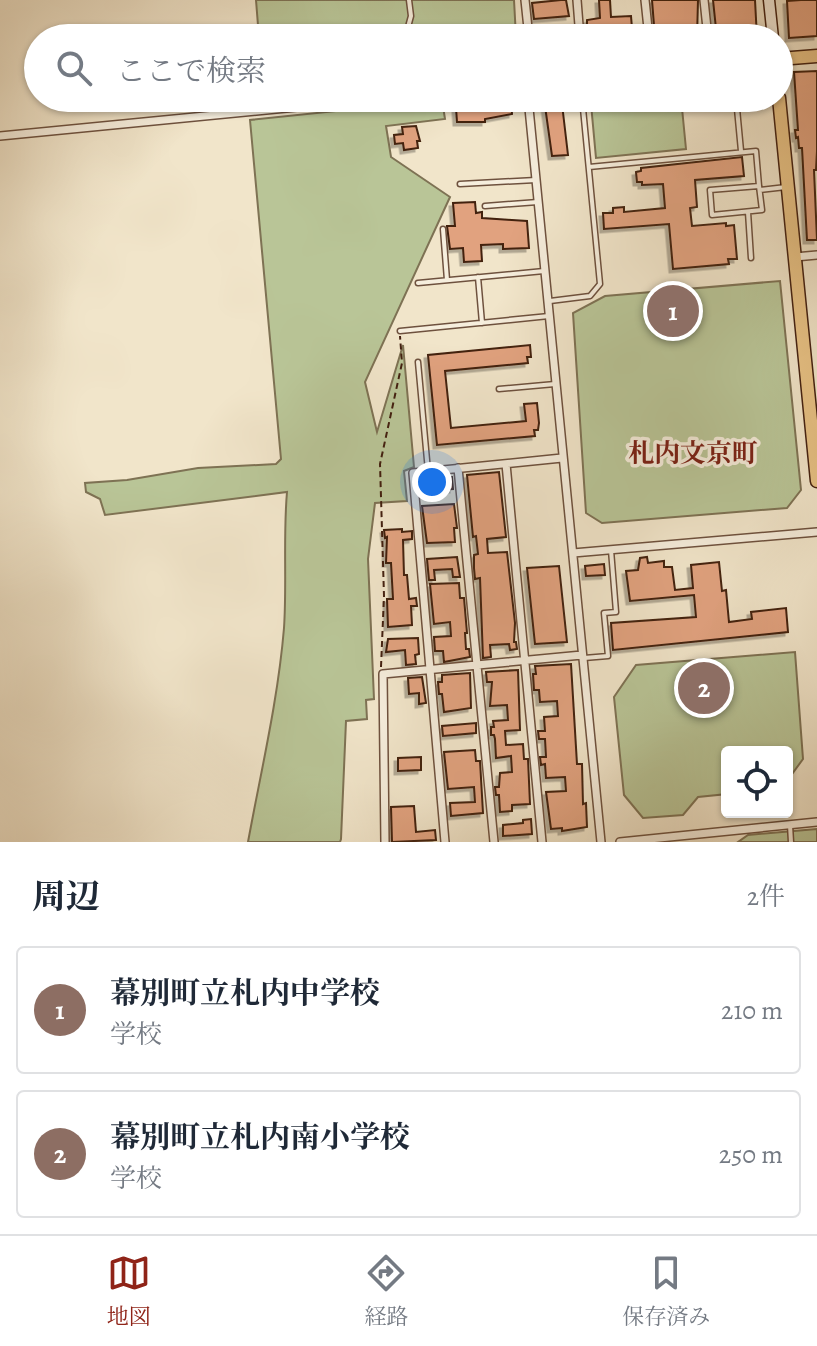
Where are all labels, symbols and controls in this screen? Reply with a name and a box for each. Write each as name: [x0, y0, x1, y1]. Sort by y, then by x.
search box: [24, 24, 793, 112]
icon: search: [52, 46, 96, 90]
text: ここで検索: [116, 51, 266, 91]
pin: 1: [647, 281, 699, 341]
district label: 札内文京町: [628, 436, 758, 471]
your location: [412, 462, 452, 502]
pin: 2: [678, 658, 730, 718]
map controls: [721, 746, 793, 818]
button: locate: [721, 746, 793, 818]
text: 周辺: [32, 873, 100, 920]
text: 2件: [747, 879, 785, 914]
text: 幕別町立札内中学校: [110, 973, 380, 1013]
text: 1: [55, 993, 65, 1028]
text: 210 m: [721, 993, 783, 1028]
text: 学校: [110, 1017, 162, 1052]
text: 幕別町立札内南小学校: [110, 1117, 410, 1157]
text: 2: [54, 1137, 66, 1172]
text: 250 m: [719, 1137, 783, 1172]
text: 学校: [110, 1161, 162, 1196]
tab: 地図: [107, 1251, 151, 1332]
tab: 経路: [364, 1251, 408, 1332]
tab: 保存済み: [622, 1251, 710, 1332]

